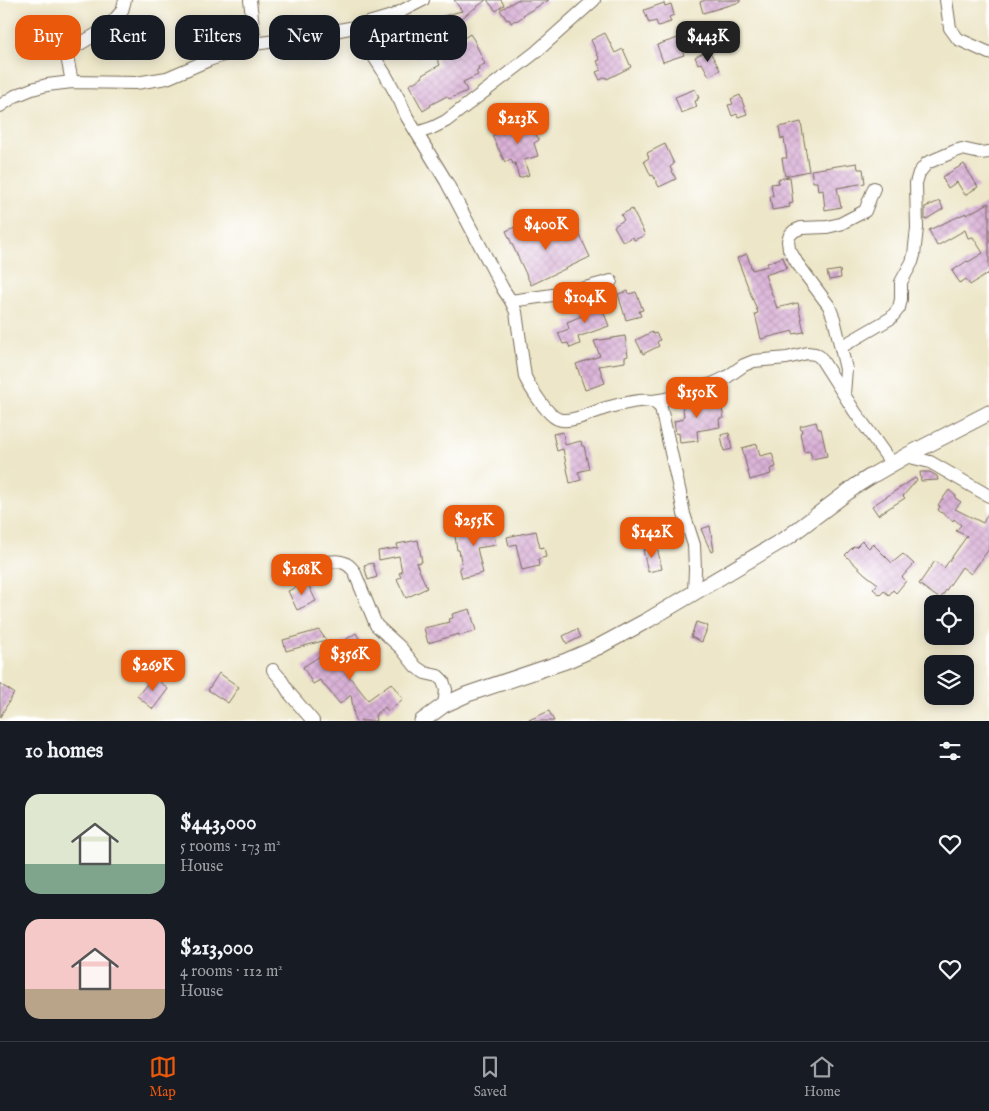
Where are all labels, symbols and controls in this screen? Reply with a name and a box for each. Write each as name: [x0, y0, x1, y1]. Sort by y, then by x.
chip: Buy: [15, 15, 81, 60]
chip: Rent: [91, 15, 165, 60]
chip: Filters: [175, 15, 259, 60]
chip: New: [269, 15, 340, 60]
chip: Apartment: [350, 15, 467, 60]
pin: $443K: [673, 20, 743, 63]
text: $443K: [687, 27, 729, 47]
pin: $213K: [483, 102, 553, 145]
text: $213K: [498, 109, 538, 129]
pin: $400K: [511, 208, 581, 251]
text: $400K: [524, 215, 568, 235]
pin: $104K: [550, 282, 620, 324]
text: $104K: [564, 288, 606, 308]
pin: $150K: [662, 376, 732, 419]
text: $150K: [677, 383, 717, 403]
pin: $255K: [439, 504, 509, 547]
text: $255K: [454, 511, 494, 531]
pin: $142K: [617, 516, 687, 559]
text: $142K: [631, 523, 673, 543]
pin: $168K: [267, 554, 337, 596]
text: $168K: [282, 560, 322, 580]
map controls: [924, 595, 974, 705]
button: locate: [924, 595, 974, 645]
pin: $356K: [315, 638, 385, 681]
text: $356K: [331, 645, 369, 665]
pin: $269K: [118, 650, 188, 692]
button: layers: [924, 655, 974, 705]
text: $269K: [132, 656, 174, 676]
icon: filters: [936, 737, 964, 765]
text: 10 homes: [25, 738, 103, 765]
text: $443,000: [180, 810, 257, 837]
icon: home: [65, 814, 125, 874]
icon: heart: [936, 830, 964, 858]
text: 5 rooms · 173 m²: [180, 837, 281, 857]
text: House: [180, 857, 223, 877]
text: $213,000: [180, 935, 254, 962]
icon: home: [65, 939, 125, 999]
icon: heart: [936, 955, 964, 983]
text: 4 rooms · 112 m²: [180, 962, 283, 982]
text: House: [180, 982, 223, 1002]
tab: Map: [149, 1053, 177, 1101]
tab: Saved: [474, 1053, 507, 1101]
tab: Home: [804, 1053, 840, 1101]

